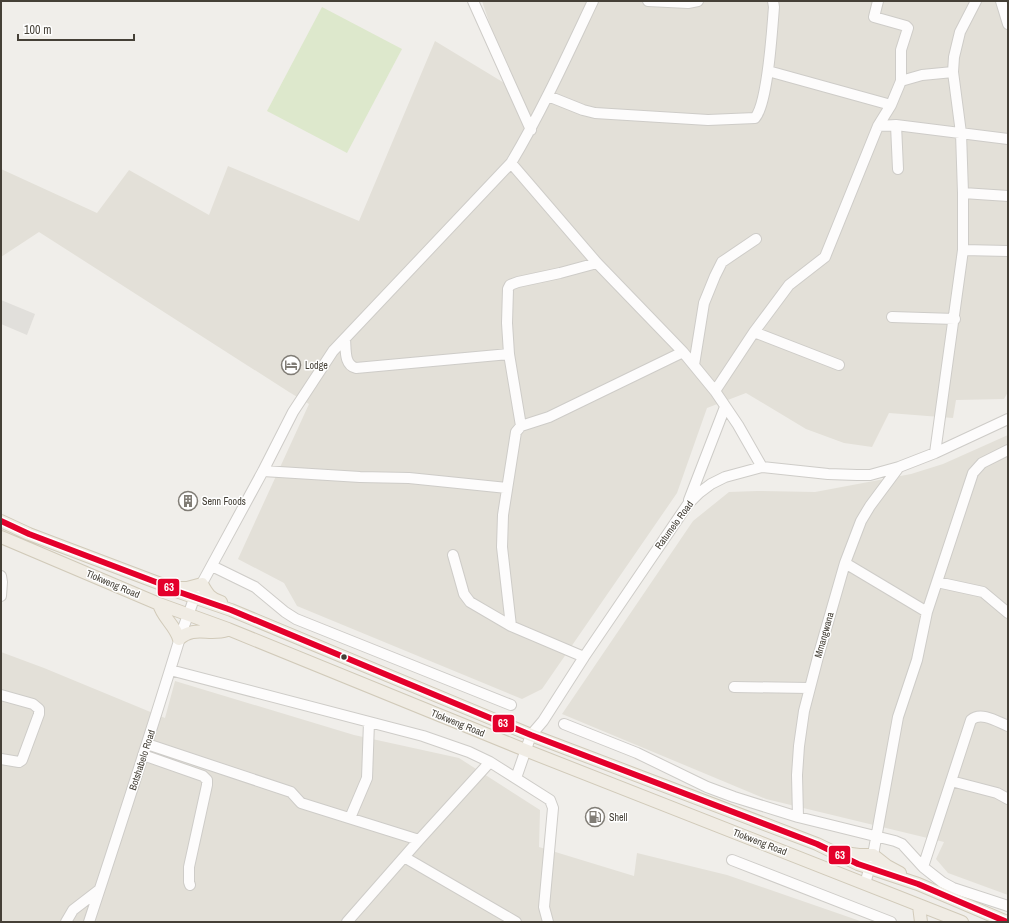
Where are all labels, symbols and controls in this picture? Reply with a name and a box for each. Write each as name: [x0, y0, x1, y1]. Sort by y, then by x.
scale bar: [18, 16, 134, 42]
text: 100 m: [24, 22, 51, 38]
hotel icon: Lodge: [280, 354, 302, 376]
place label: Lodge: [305, 359, 328, 372]
building icon: Senn Foods: [177, 490, 199, 512]
place label: Senn Foods: [202, 495, 246, 508]
street label: Ratumelo Road: [652, 498, 696, 552]
street label: Tlokweng Road: [84, 567, 142, 601]
line badge: 63: [157, 578, 180, 597]
text: 63: [164, 580, 174, 594]
street label: Mmangwana: [811, 610, 837, 659]
unlabelled marker: [339, 652, 349, 662]
street label: Tlokweng Road: [429, 706, 487, 740]
line badge: 63: [492, 714, 515, 733]
text: 63: [498, 716, 508, 730]
street label: Botshabelo Road: [126, 728, 158, 792]
fuel station icon: Shell: [584, 806, 606, 828]
place label: Shell: [609, 811, 627, 824]
street label: Tlokweng Road: [731, 826, 789, 858]
line badge: 63: [828, 845, 851, 865]
text: 63: [835, 848, 845, 862]

